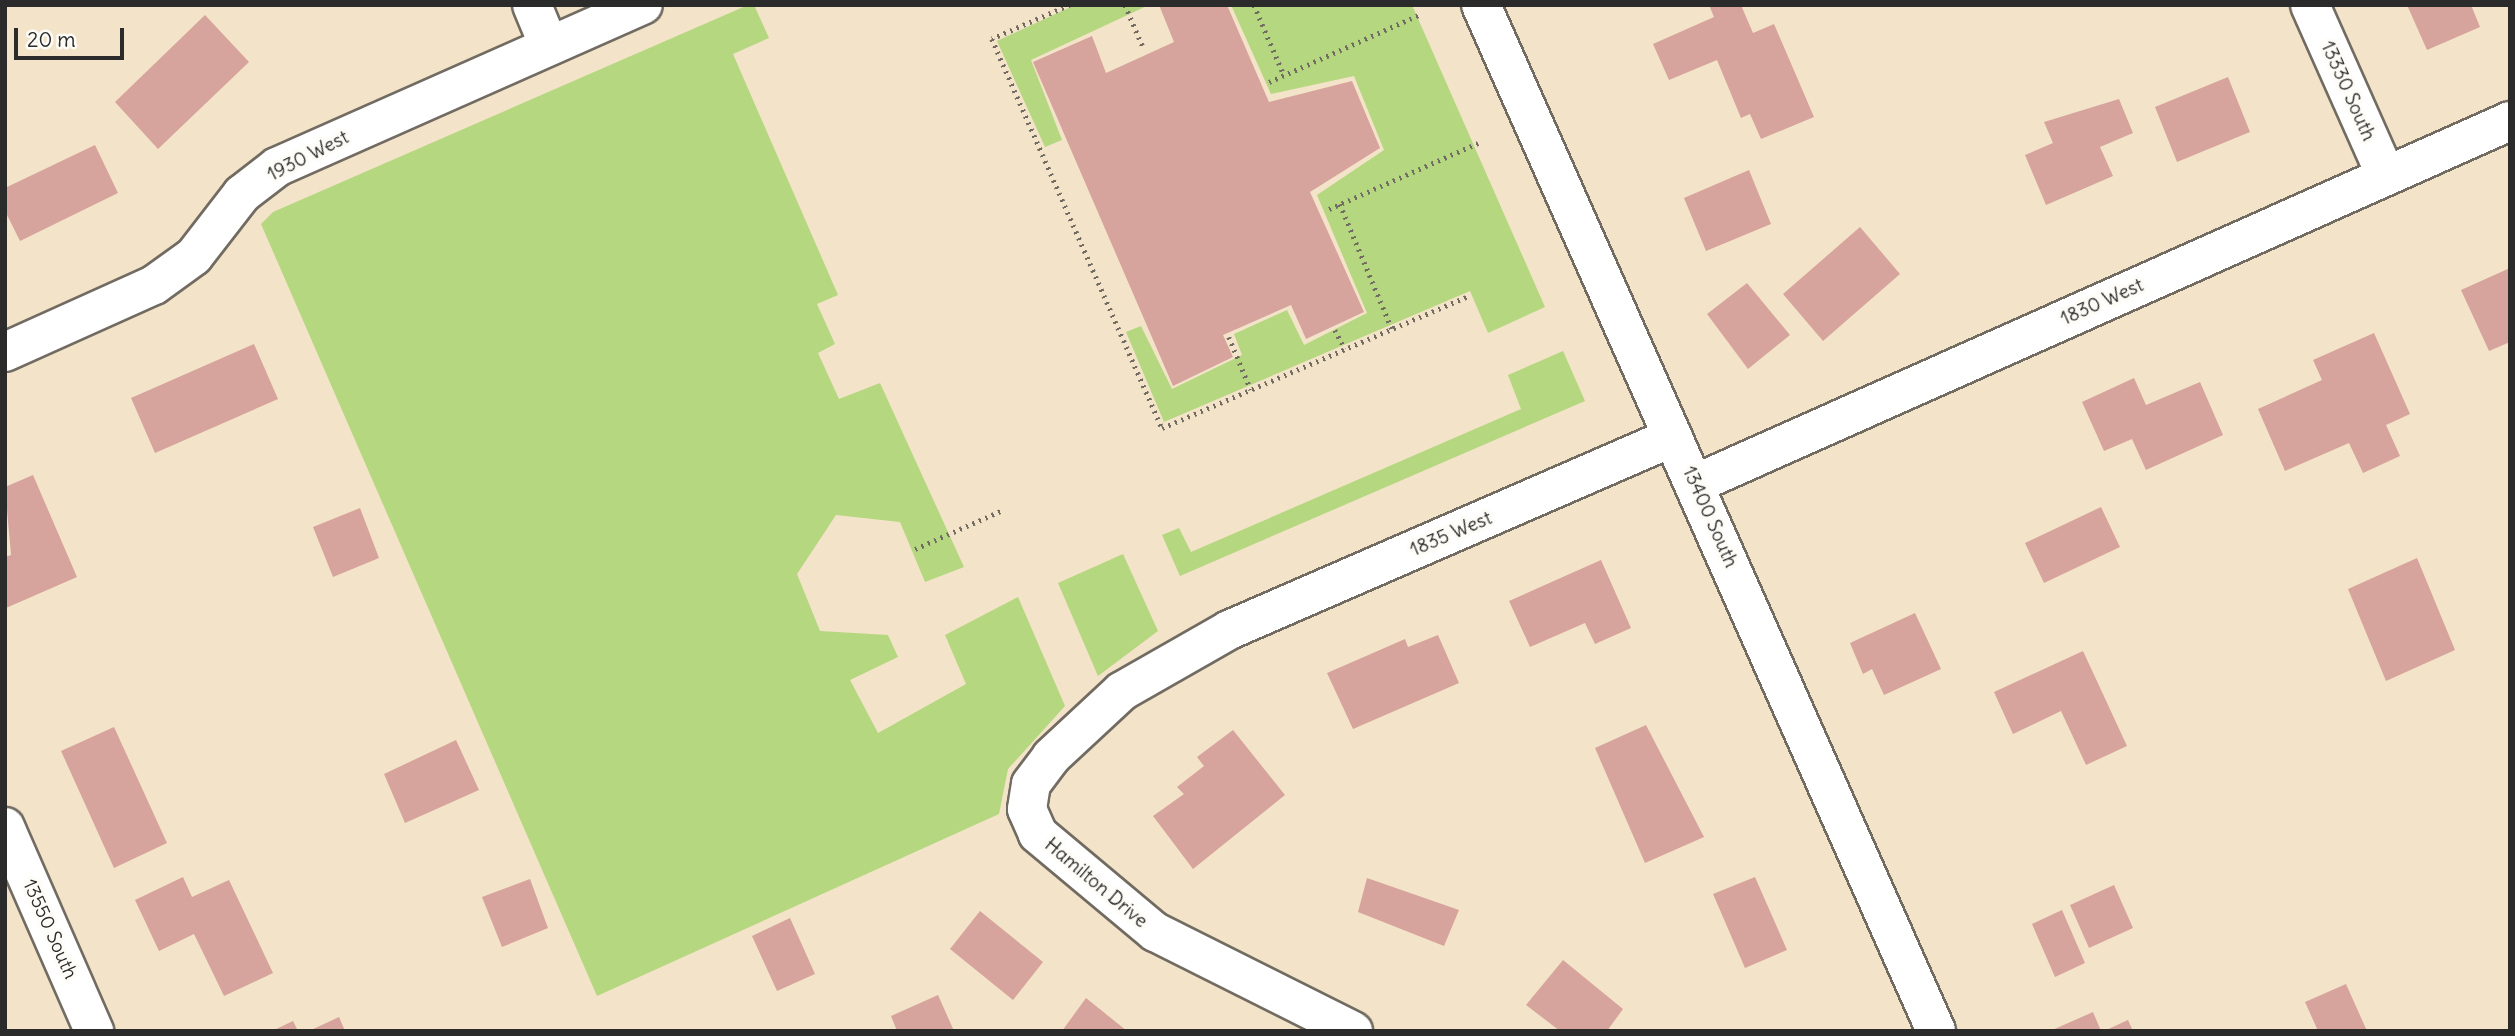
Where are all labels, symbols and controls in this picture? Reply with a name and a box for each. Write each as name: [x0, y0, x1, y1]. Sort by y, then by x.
scale bar: [18, 14, 128, 58]
text: 20 m: [27, 26, 76, 53]
street label: 13330 South: [2316, 38, 2380, 144]
street label: 1930 West: [264, 126, 352, 186]
street label: 1830 West: [2057, 274, 2147, 330]
street label: 13400 South: [1678, 463, 1742, 571]
street label: 1835 West: [1407, 507, 1495, 561]
street label: Hamilton Drive: [1040, 833, 1152, 933]
street label: 13550 South: [18, 876, 82, 982]

